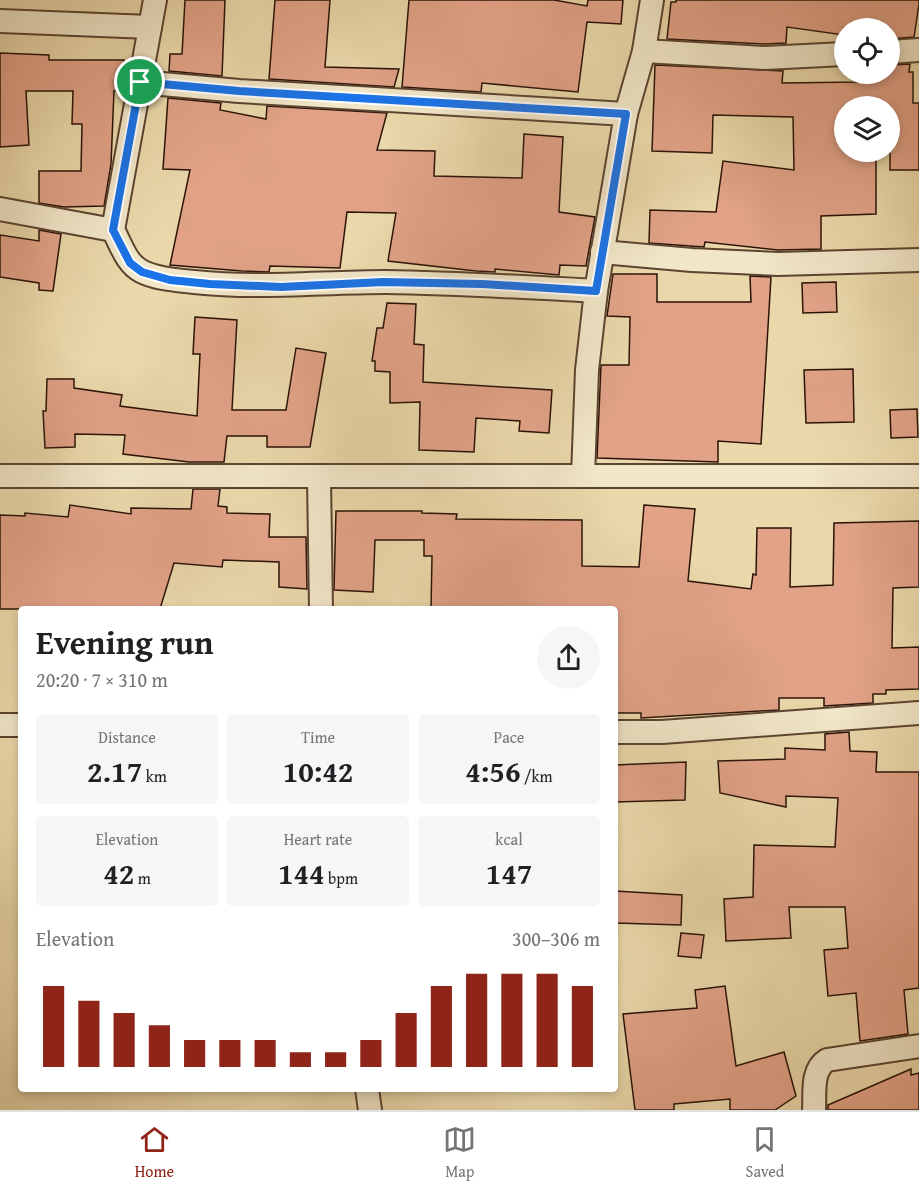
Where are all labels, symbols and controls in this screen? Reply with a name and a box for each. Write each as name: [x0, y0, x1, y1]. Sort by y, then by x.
map controls: [834, 18, 900, 162]
button: locate: [834, 18, 900, 84]
pin: [114, 56, 165, 107]
icon: arrive: [123, 65, 156, 98]
button: layers: [834, 96, 900, 162]
text: Evening run: [36, 618, 213, 666]
button: share: [537, 626, 600, 689]
text: 20:20 · 7 × 310 m: [36, 665, 168, 694]
text: Distance: [98, 725, 156, 749]
text: Time: [301, 725, 335, 749]
text: Pace: [494, 725, 524, 749]
text: 2.17: [87, 749, 142, 793]
text: 10:42: [283, 749, 353, 793]
text: 4:56: [465, 749, 520, 793]
text: km: [142, 764, 167, 788]
text: /km: [520, 764, 553, 788]
text: Elevation: [96, 827, 158, 851]
text: Heart rate: [284, 827, 352, 851]
text: kcal: [495, 827, 523, 851]
text: 42: [103, 851, 134, 895]
text: 144: [278, 851, 325, 895]
text: 147: [486, 851, 532, 895]
text: m: [134, 866, 151, 890]
text: bpm: [325, 866, 358, 890]
text: Elevation: [36, 924, 114, 953]
text: 300–306 m: [512, 924, 600, 953]
tab: Home: [135, 1123, 174, 1183]
tab: Map: [443, 1123, 476, 1183]
tab: Saved: [746, 1123, 784, 1183]

